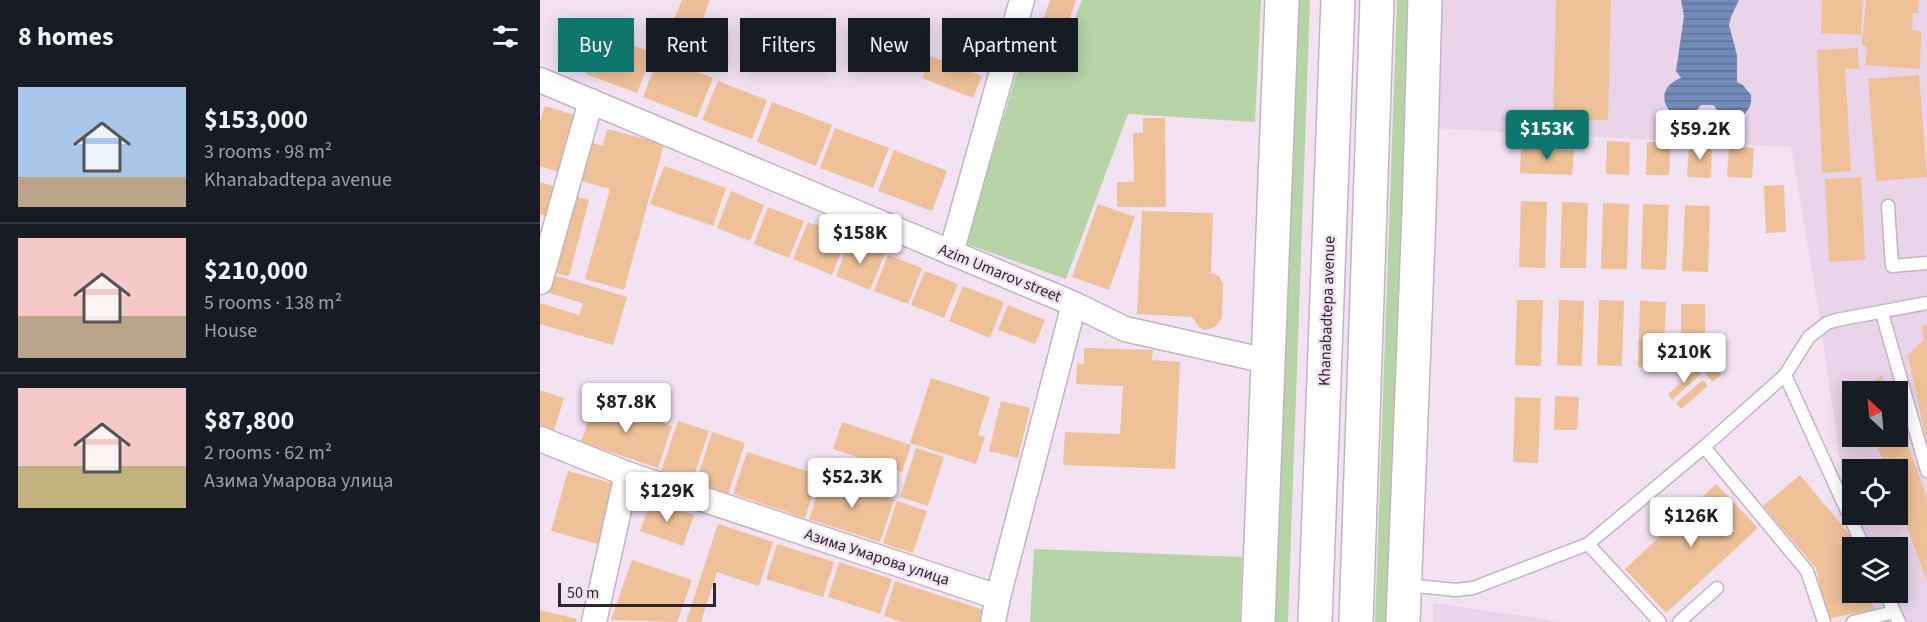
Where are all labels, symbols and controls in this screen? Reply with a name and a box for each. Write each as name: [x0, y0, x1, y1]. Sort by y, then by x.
text: 8 homes: [18, 18, 113, 55]
chip: Buy: [558, 18, 634, 72]
chip: Rent: [646, 18, 728, 72]
chip: Filters: [740, 18, 836, 72]
chip: New: [848, 18, 930, 72]
chip: Apartment: [942, 18, 1078, 72]
icon: filters: [489, 20, 522, 53]
text: $153,000: [204, 101, 308, 138]
pin: $153K: [1505, 110, 1589, 161]
pin: $59.2K: [1651, 110, 1749, 161]
icon: home: [66, 111, 138, 183]
text: $153K: [1520, 115, 1574, 143]
text: $59.2K: [1670, 115, 1730, 143]
text: 3 rooms · 98 m²: [204, 138, 332, 166]
text: Khanabadtepa avenue: [204, 166, 392, 194]
pin: $158K: [818, 214, 902, 265]
text: $158K: [833, 219, 887, 247]
street label: Khanabadtepa avenue: [1313, 235, 1341, 386]
street label: Azim Umarov street: [935, 238, 1065, 308]
text: $210,000: [204, 252, 308, 289]
icon: home: [66, 262, 138, 334]
text: 5 rooms · 138 m²: [204, 289, 342, 317]
text: House: [204, 317, 257, 345]
pin: $210K: [1642, 333, 1726, 384]
text: $210K: [1657, 338, 1711, 366]
north arrow: [1842, 381, 1908, 447]
map controls: [1842, 381, 1908, 603]
pin: $87.8K: [577, 383, 675, 434]
text: $87.8K: [596, 388, 656, 416]
text: $87,800: [204, 402, 294, 439]
icon: home: [66, 412, 138, 484]
text: 2 rooms · 62 m²: [204, 439, 332, 467]
pin: $52.3K: [803, 458, 901, 509]
button: locate: [1842, 459, 1908, 525]
text: $52.3K: [822, 463, 882, 491]
text: Азима Умарова улица: [204, 467, 393, 495]
pin: $129K: [625, 472, 709, 523]
text: $129K: [640, 477, 694, 505]
pin: $126K: [1649, 497, 1733, 548]
text: $126K: [1664, 502, 1718, 530]
street label: Азима Умарова улица: [802, 523, 952, 591]
button: layers: [1842, 537, 1908, 603]
scale bar: [558, 580, 716, 608]
text: 50 m: [567, 582, 599, 604]

